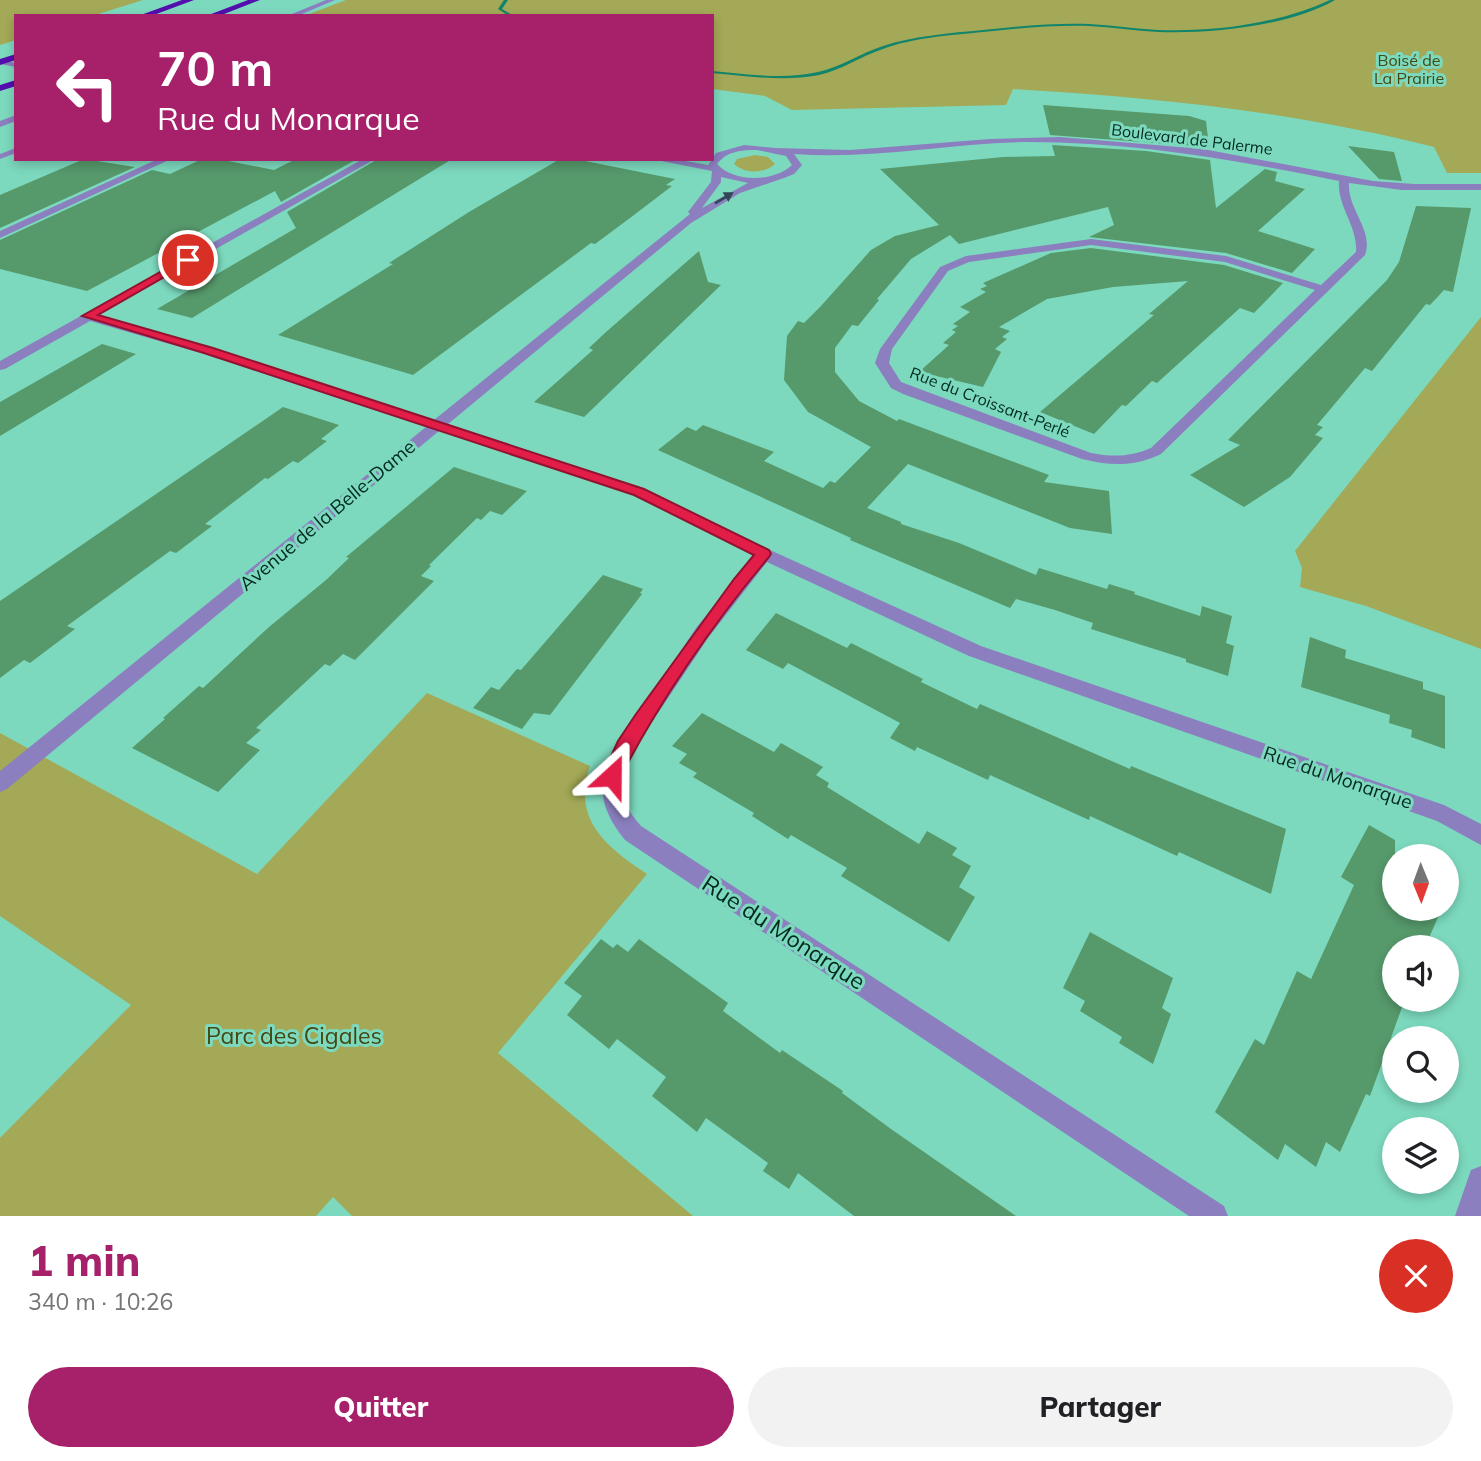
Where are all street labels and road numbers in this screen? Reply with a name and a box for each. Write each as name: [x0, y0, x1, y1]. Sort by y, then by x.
street label: Boulevard de Palerme: [1110, 119, 1274, 159]
street label: Rue du Croissant-Perlé: [907, 362, 1073, 442]
street label: Avenue de la Belle-Dame: [234, 434, 420, 596]
street label: Rue du Monarque: [1260, 740, 1416, 814]
street label: Rue du Monarque: [697, 868, 871, 996]

